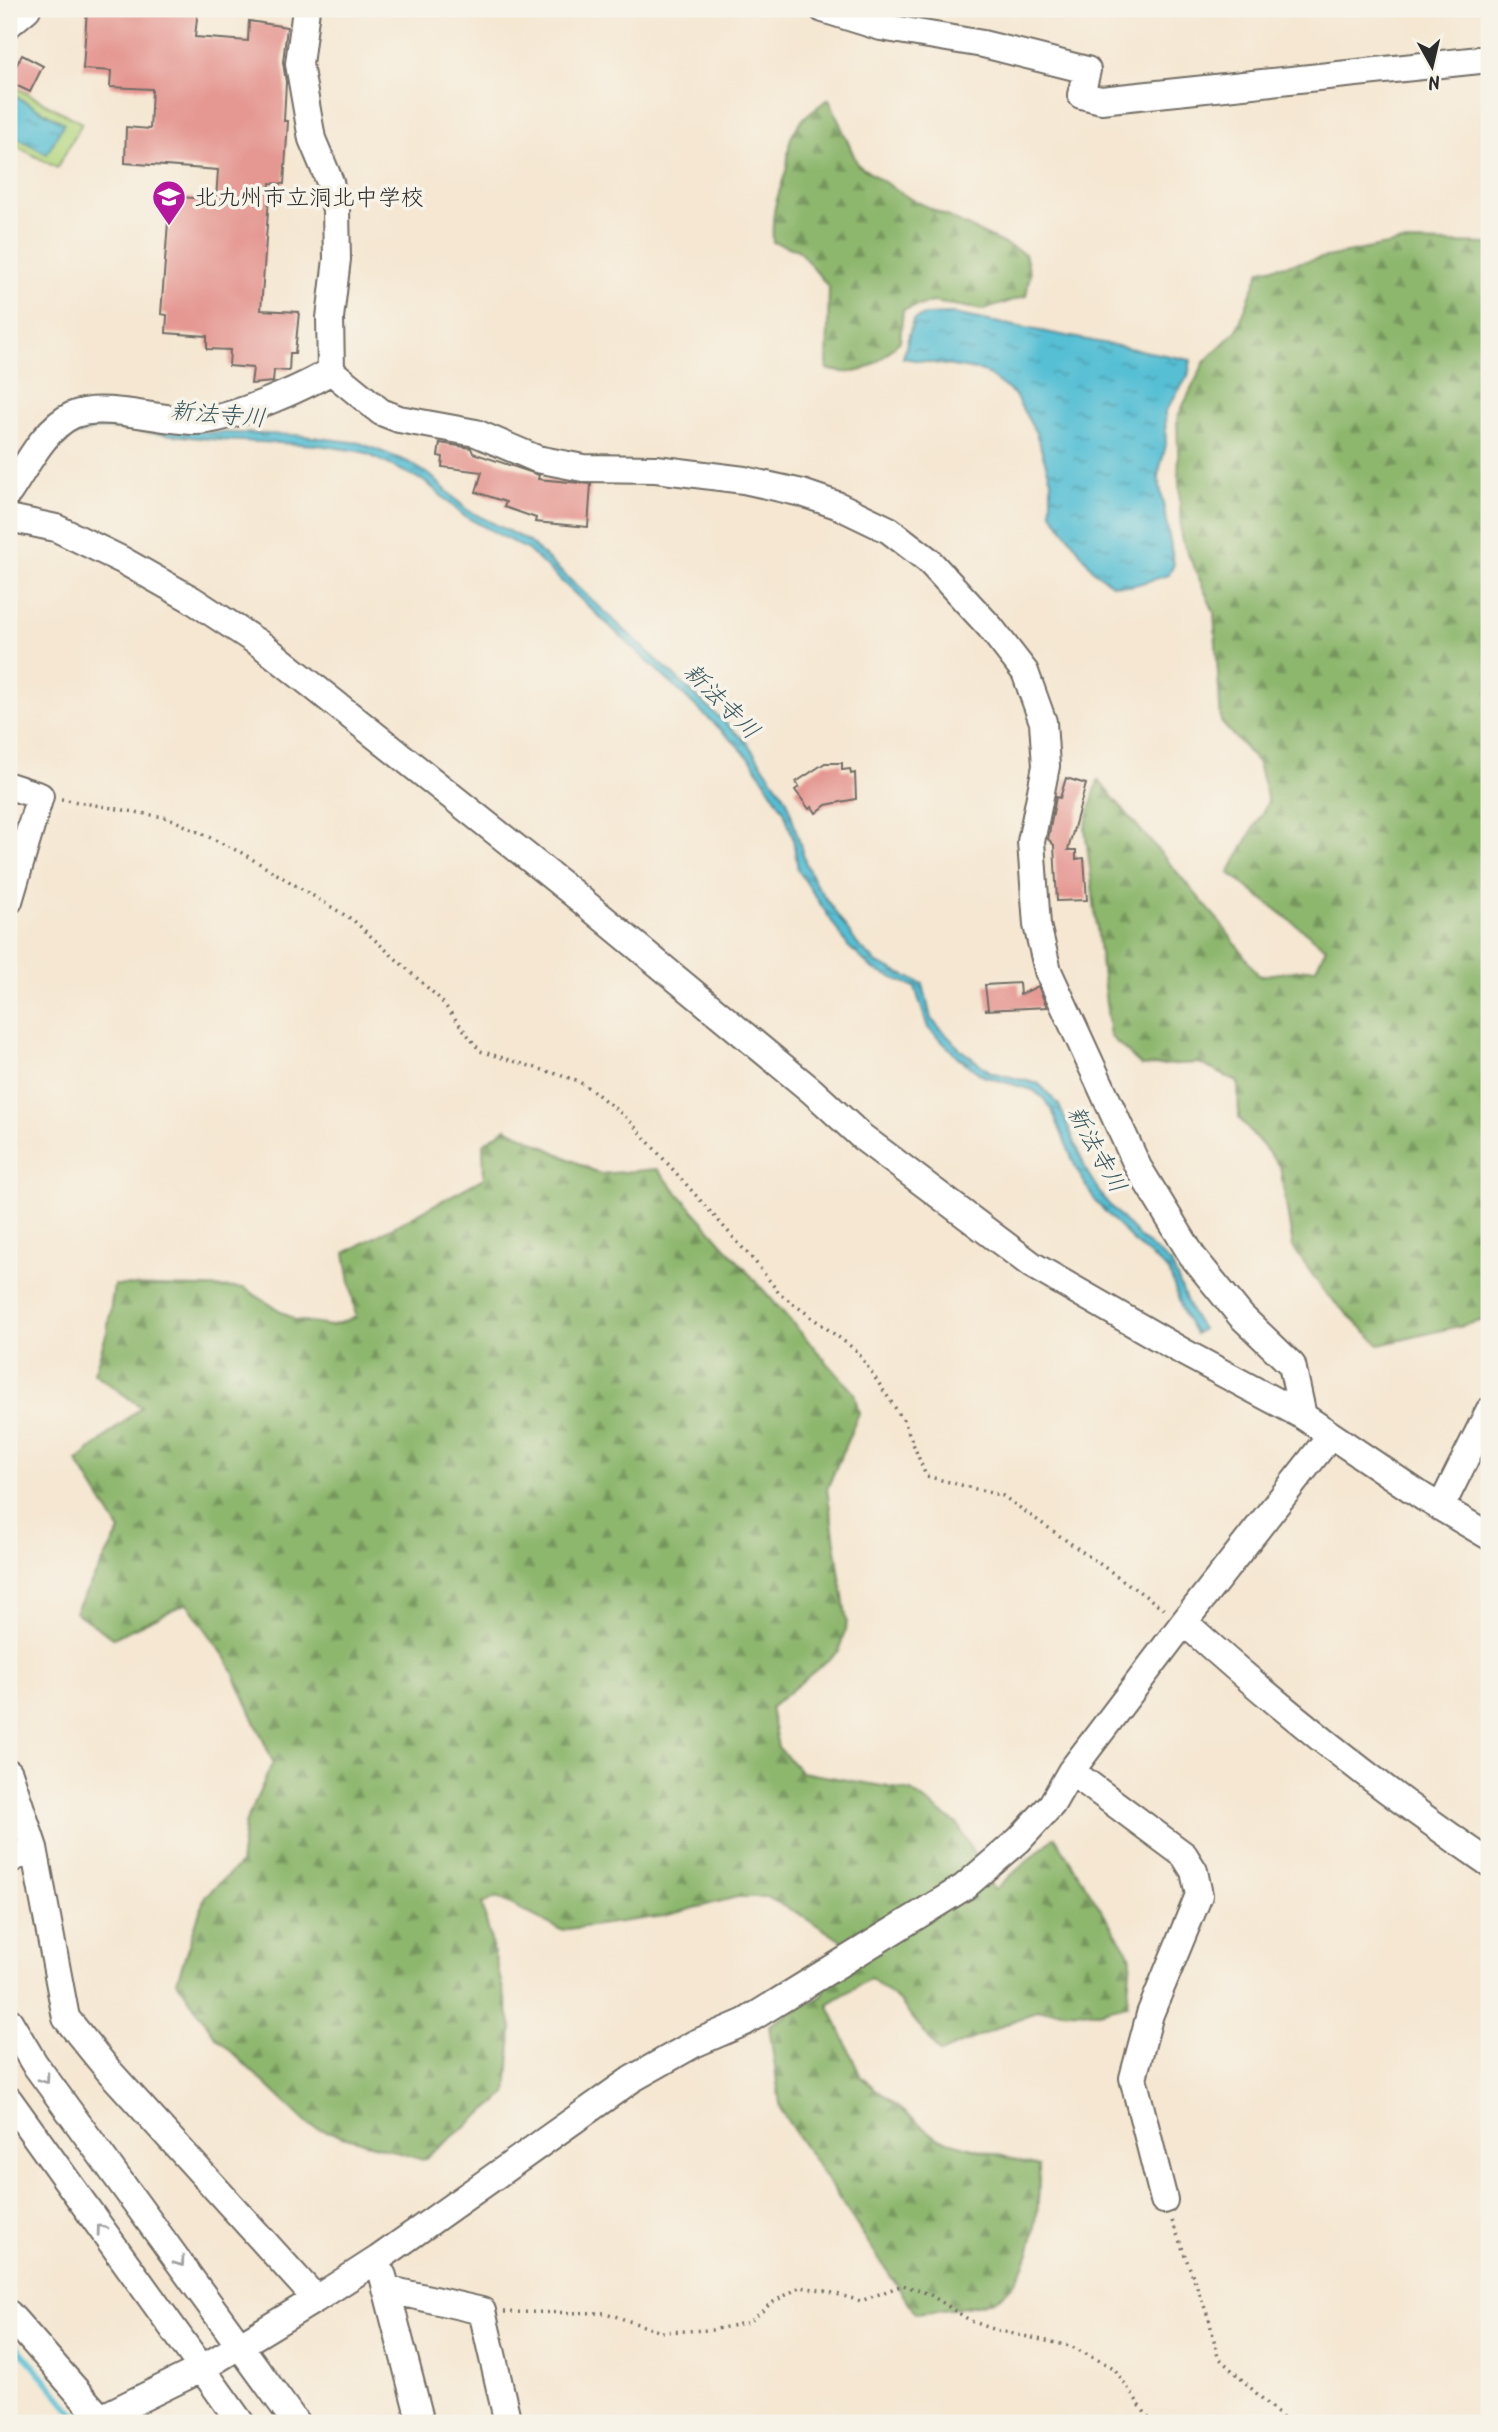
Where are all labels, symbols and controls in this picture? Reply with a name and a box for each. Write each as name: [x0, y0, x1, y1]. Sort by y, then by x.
north arrow: [1396, 32, 1466, 102]
text: N: [1426, 65, 1442, 97]
school or university icon: 北九州市立洞北中学校: [150, 178, 188, 227]
place label: 北九州市立洞北中学校: [194, 181, 424, 217]
water label: 新法寺川: [168, 392, 267, 439]
water label: 新法寺川: [673, 654, 769, 750]
water label: 新法寺川: [1055, 1098, 1136, 1201]
one-way arrow: [37, 2071, 50, 2084]
one-way arrow: [97, 2224, 109, 2237]
one-way arrow: [171, 2255, 184, 2267]

